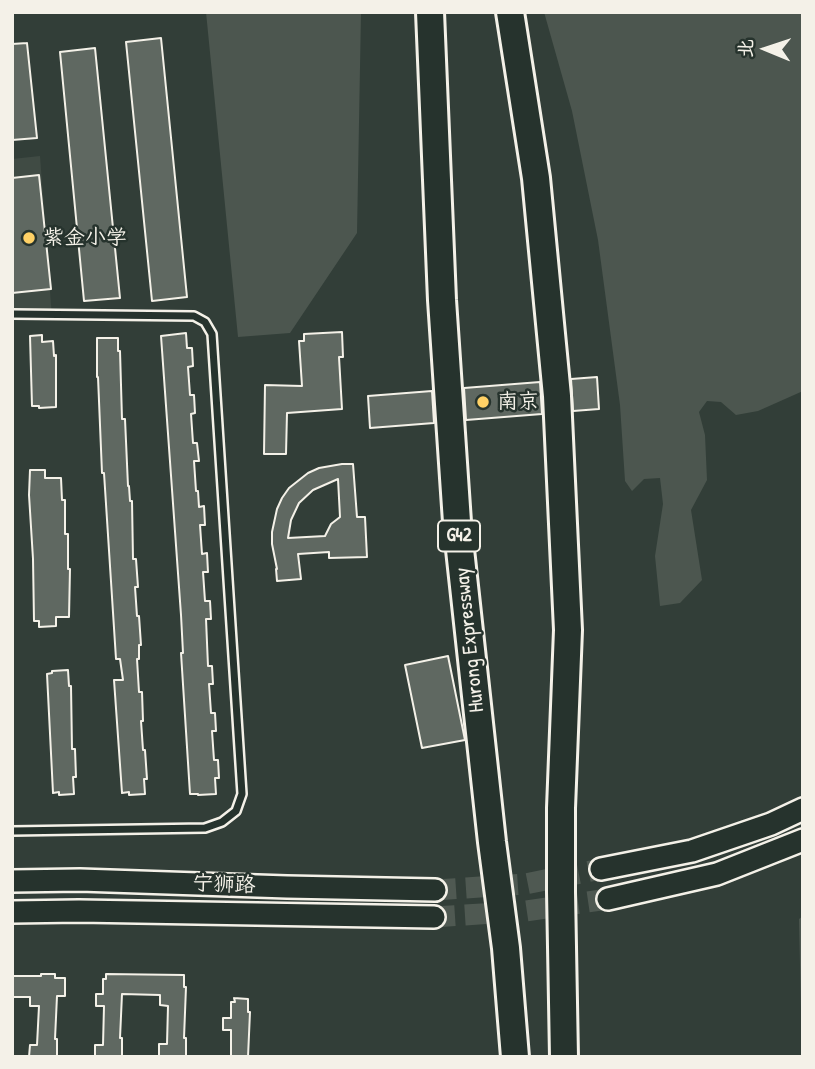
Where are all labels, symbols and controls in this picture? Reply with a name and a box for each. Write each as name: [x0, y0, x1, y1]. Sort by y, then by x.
north arrow: [731, 14, 801, 84]
text: 北: [732, 38, 758, 58]
place label: 紫金小学: [43, 225, 127, 251]
marker: 紫金小学: [21, 230, 37, 246]
place label: 南京: [497, 389, 539, 415]
marker: 南京: [475, 394, 491, 410]
road number: G42: [438, 520, 480, 552]
street label: Hurong Expressway: [450, 566, 490, 714]
street label: 宁狮路: [192, 871, 256, 899]

